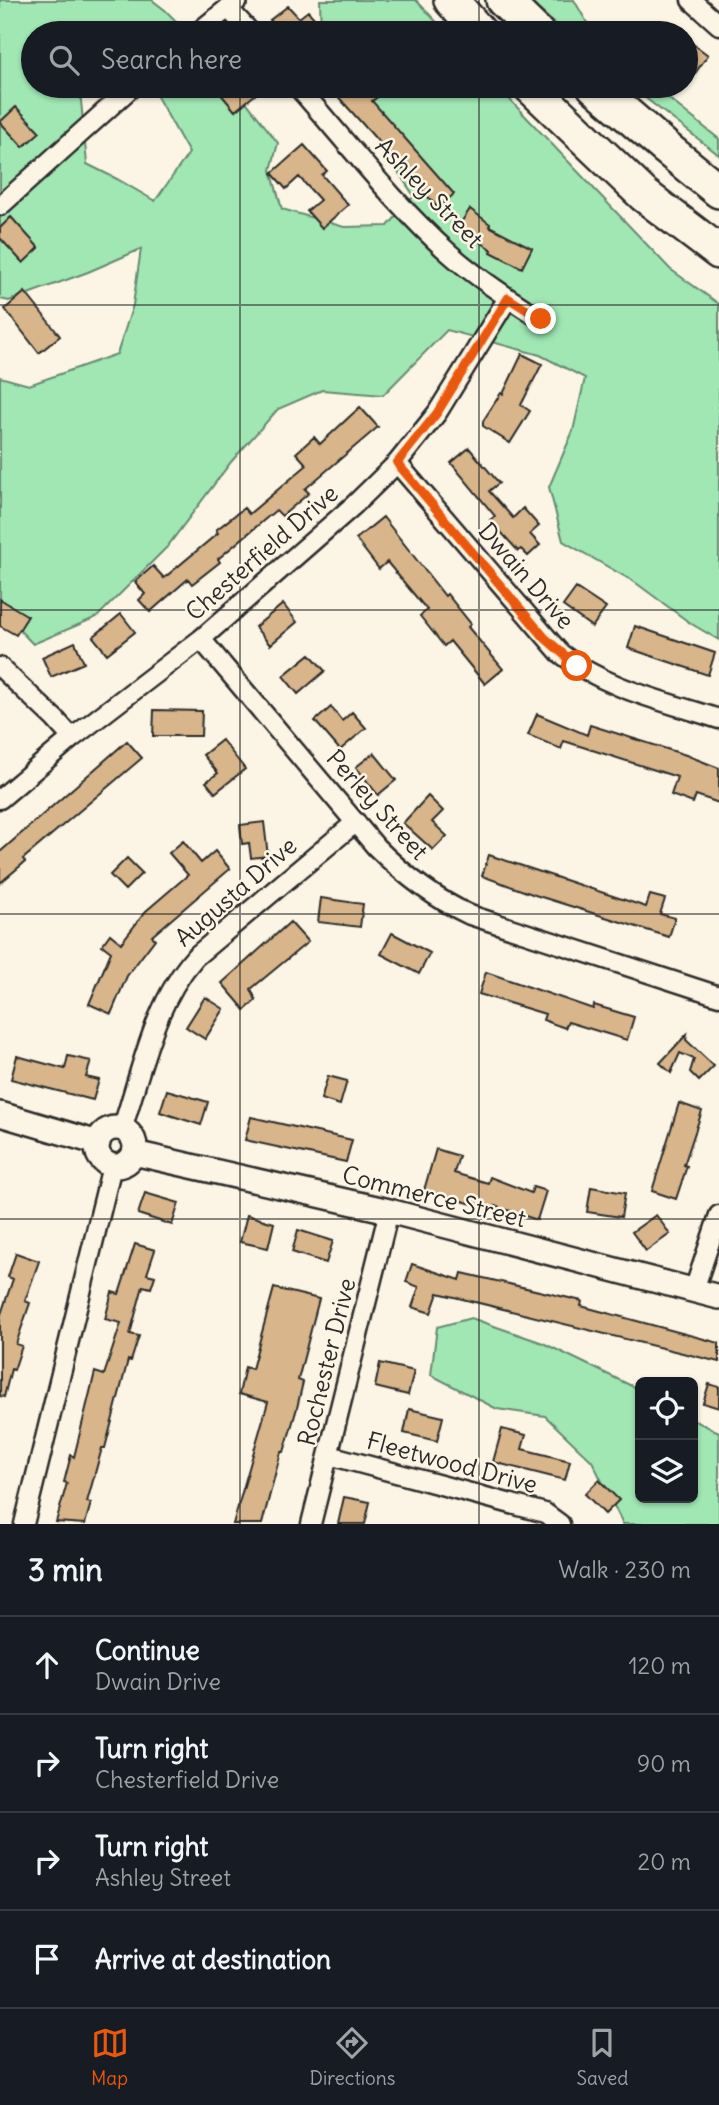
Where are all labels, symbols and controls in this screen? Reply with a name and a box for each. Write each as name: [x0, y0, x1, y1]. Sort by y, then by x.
search box: [21, 21, 698, 98]
icon: search: [45, 41, 83, 79]
text: Search here: [101, 43, 242, 76]
street label: Ashley Street: [370, 131, 490, 254]
route end: [525, 303, 556, 334]
street label: Chesterfield Drive: [179, 478, 344, 627]
street label: Dwain Drive: [472, 516, 581, 635]
route start: [561, 650, 592, 681]
street label: Perley Street: [320, 743, 435, 866]
street label: Augusta Drive: [168, 830, 303, 952]
street label: Commerce Street: [339, 1159, 529, 1233]
street label: Rochester Drive: [291, 1275, 361, 1449]
map controls: [635, 1377, 698, 1503]
button: locate: [635, 1377, 698, 1440]
street label: Fleetwood Drive: [364, 1425, 541, 1499]
button: layers: [635, 1440, 698, 1503]
text: 3 min: [28, 1551, 103, 1589]
text: Walk · 230 m: [558, 1555, 691, 1584]
text: Continue: [95, 1634, 200, 1667]
icon: ahead: [28, 1646, 66, 1684]
text: 120 m: [628, 1651, 691, 1680]
text: Dwain Drive: [95, 1667, 221, 1696]
text: Turn right: [95, 1732, 208, 1765]
icon: right: [28, 1744, 66, 1782]
text: 90 m: [637, 1749, 691, 1778]
text: Chesterfield Drive: [95, 1765, 279, 1794]
text: Turn right: [95, 1830, 208, 1863]
icon: right: [28, 1842, 66, 1880]
text: 20 m: [638, 1847, 691, 1876]
text: Ashley Street: [95, 1863, 231, 1892]
icon: arrive: [28, 1940, 66, 1978]
text: Arrive at destination: [95, 1943, 331, 1976]
tab: Map: [91, 2024, 129, 2090]
tab: Directions: [310, 2024, 395, 2090]
tab: Saved: [576, 2024, 628, 2090]

